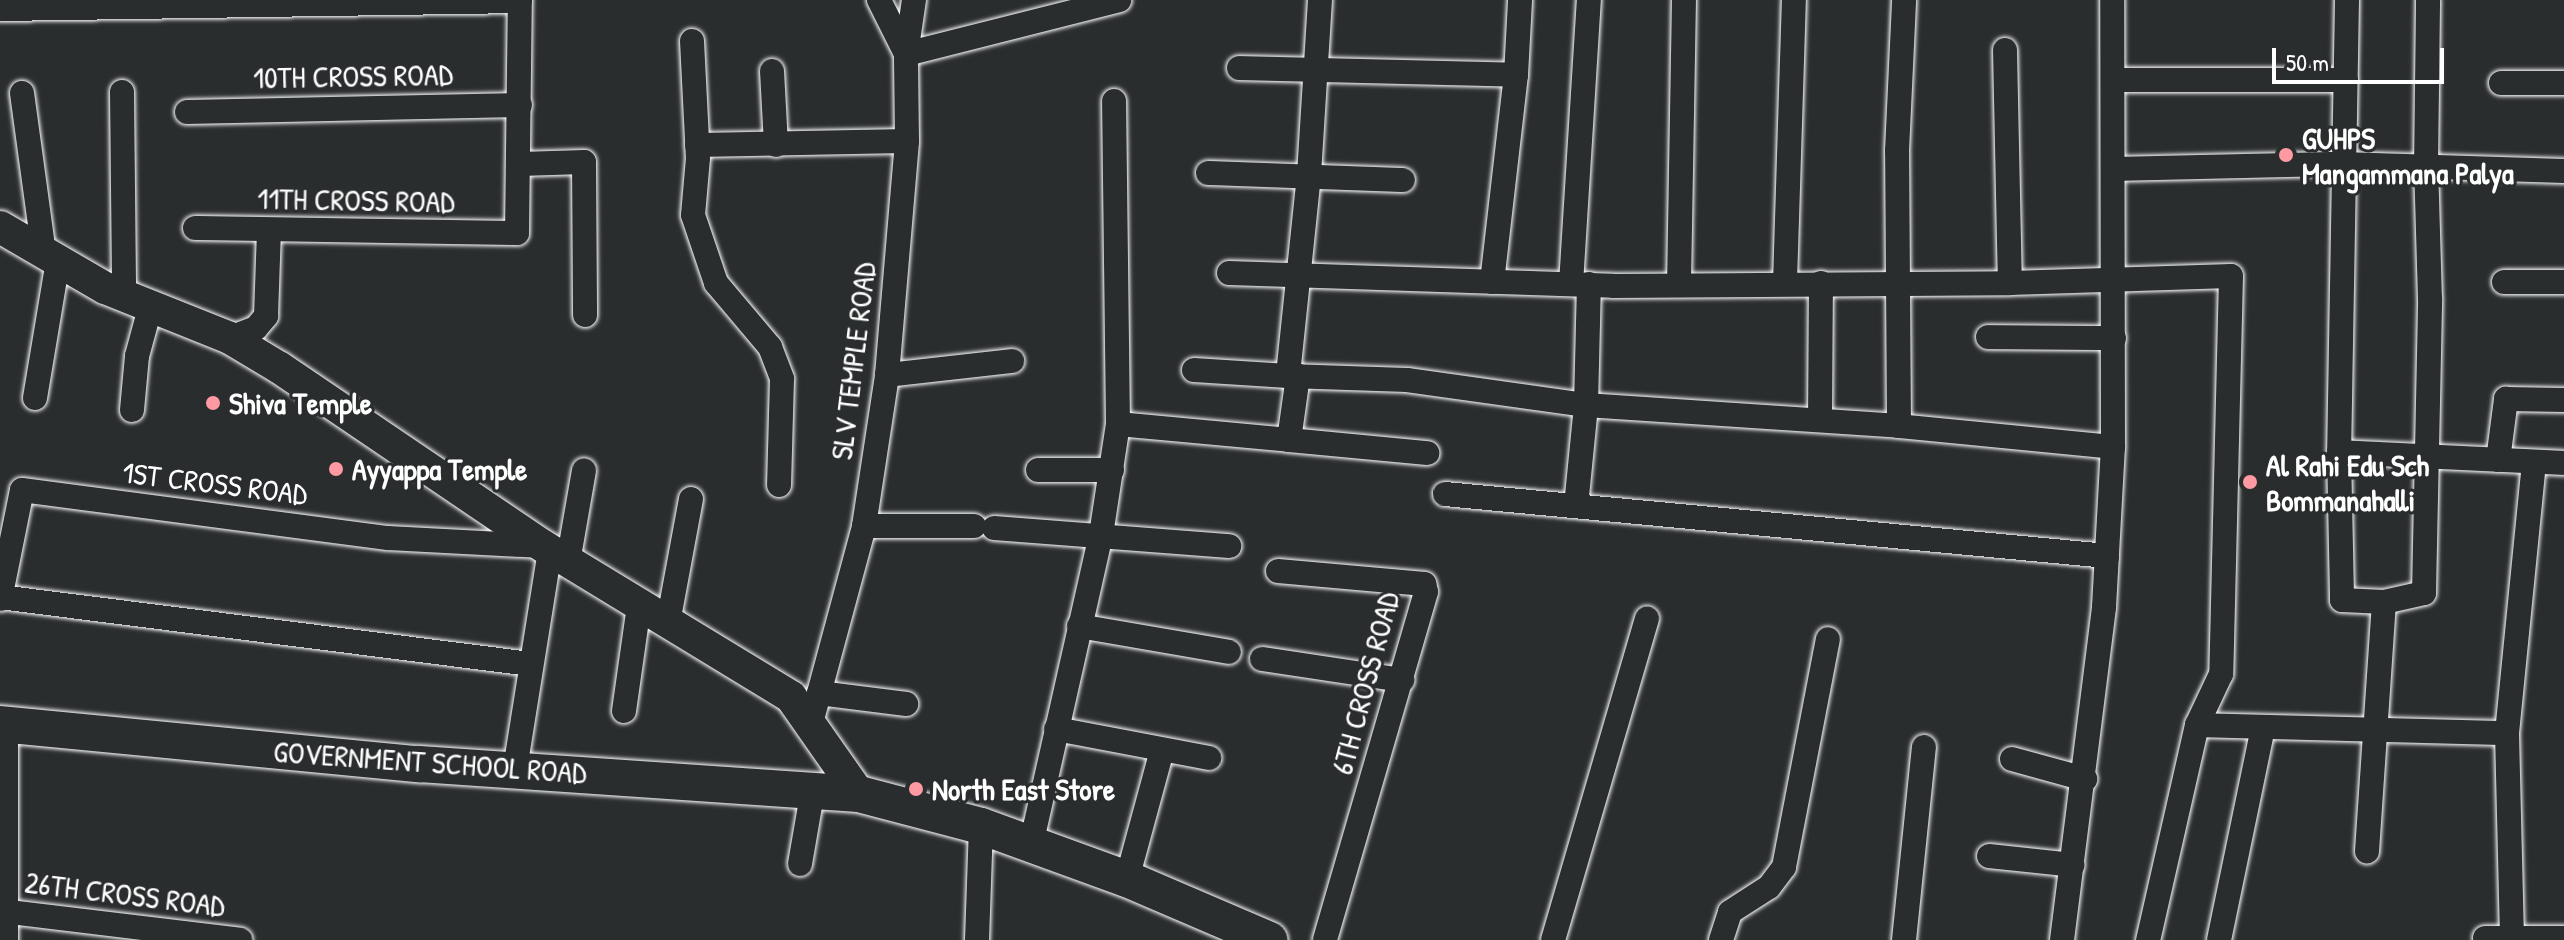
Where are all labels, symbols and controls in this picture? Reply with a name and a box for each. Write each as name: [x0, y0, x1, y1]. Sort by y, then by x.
scale bar: [2276, 32, 2448, 82]
text: 50 m: [2286, 46, 2329, 78]
street label: 10TH CROSS ROAD: [253, 56, 453, 96]
place label: GUHPS Mangammana Palya: [2302, 120, 2514, 190]
marker: GUHPS Mangammana Palya: [2277, 146, 2295, 164]
street label: 11TH CROSS ROAD: [257, 180, 455, 220]
street label: SLV TEMPLE ROAD: [823, 260, 883, 462]
place label: Shiva Temple: [229, 385, 372, 421]
marker: Shiva Temple: [204, 394, 222, 412]
place label: Al Rahi Edu Sch Bommanahalli: [2266, 447, 2429, 518]
place label: Ayyappa Temple: [352, 451, 527, 487]
street label: 1ST CROSS ROAD: [121, 454, 309, 512]
marker: Ayyappa Temple: [327, 460, 345, 478]
marker: Al Rahi Edu Sch Bommanahalli: [2241, 473, 2259, 491]
street label: 6TH CROSS ROAD: [1323, 588, 1407, 778]
street label: GOVERNMENT SCHOOL ROAD: [272, 733, 588, 791]
place label: North East Store: [932, 771, 1115, 807]
marker: North East Store: [907, 780, 925, 798]
street label: 26TH CROSS ROAD: [23, 864, 227, 924]

